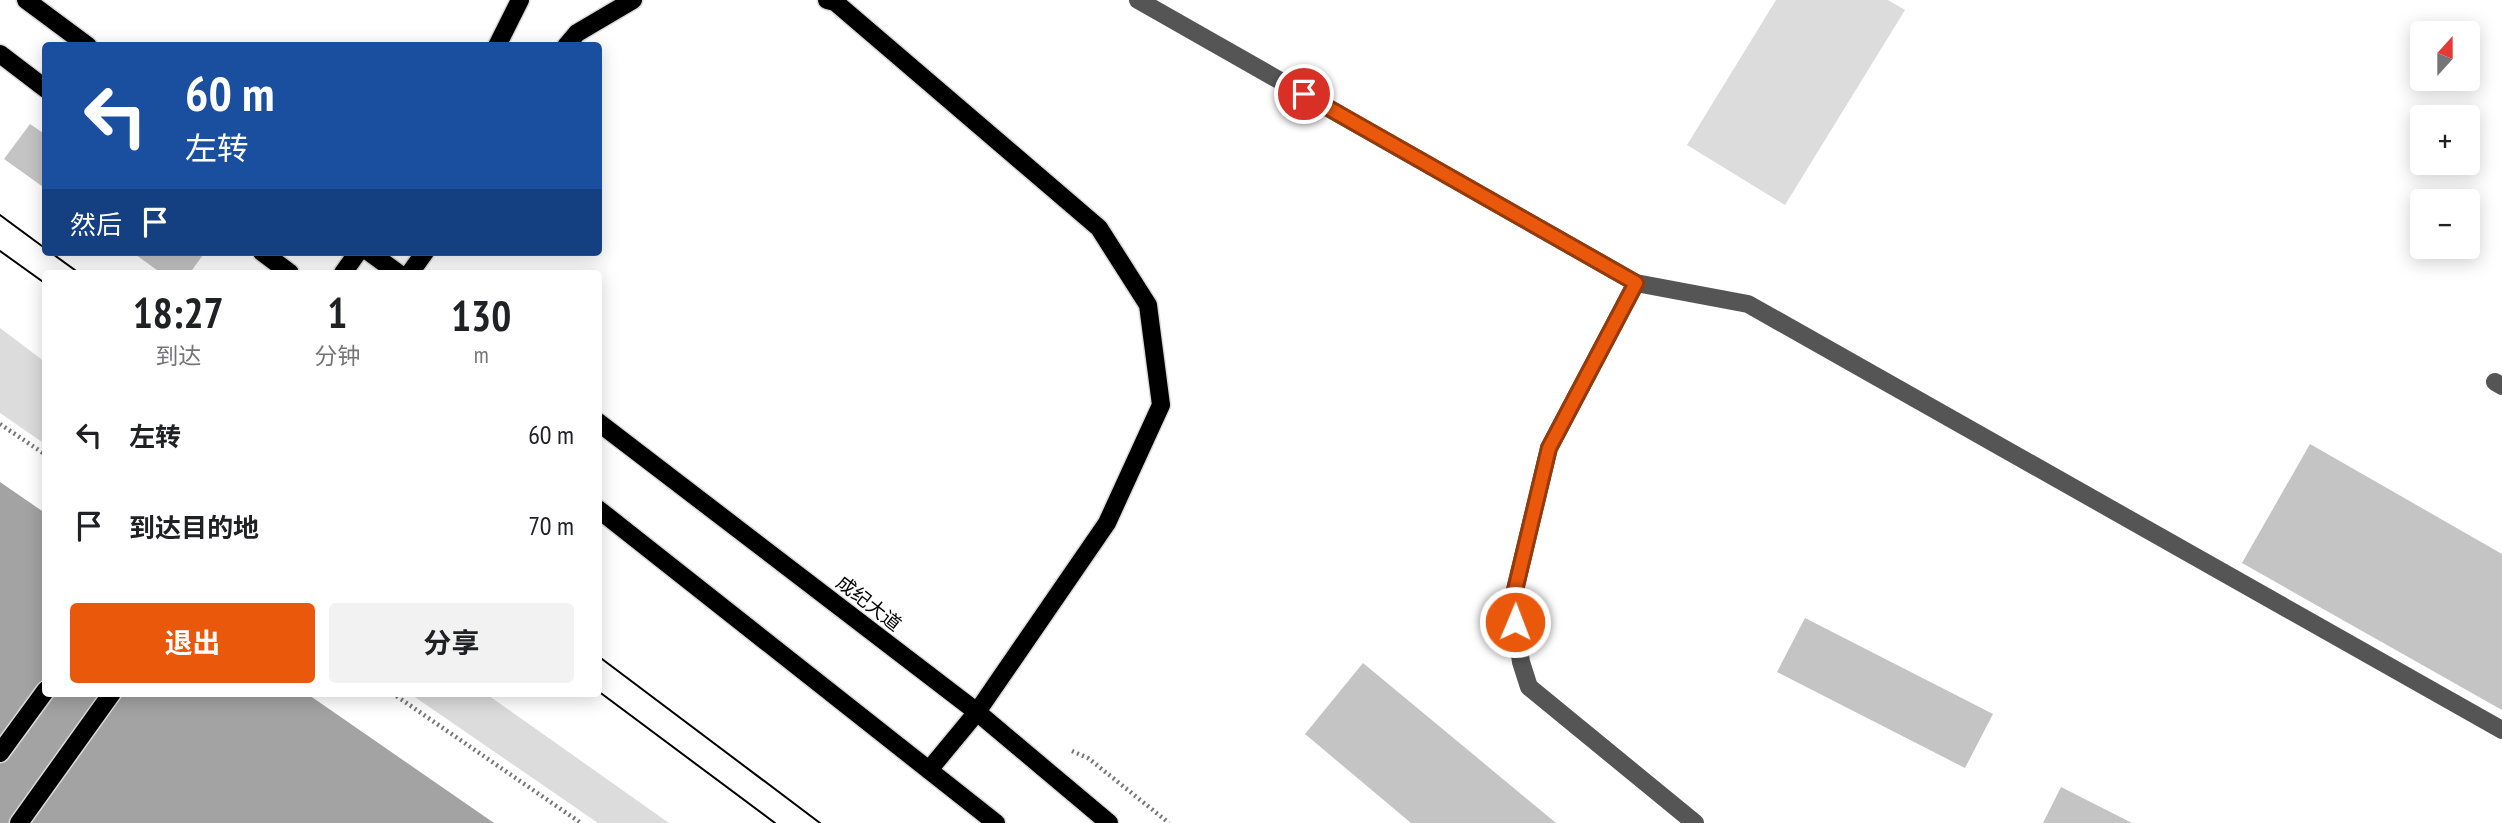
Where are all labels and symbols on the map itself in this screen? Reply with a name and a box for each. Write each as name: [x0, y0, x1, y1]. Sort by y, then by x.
north arrow: [2410, 21, 2480, 91]
pin: [1274, 64, 1334, 124]
street label: 成纪大道: [832, 570, 906, 636]
position arrow: [1478, 585, 1552, 659]

